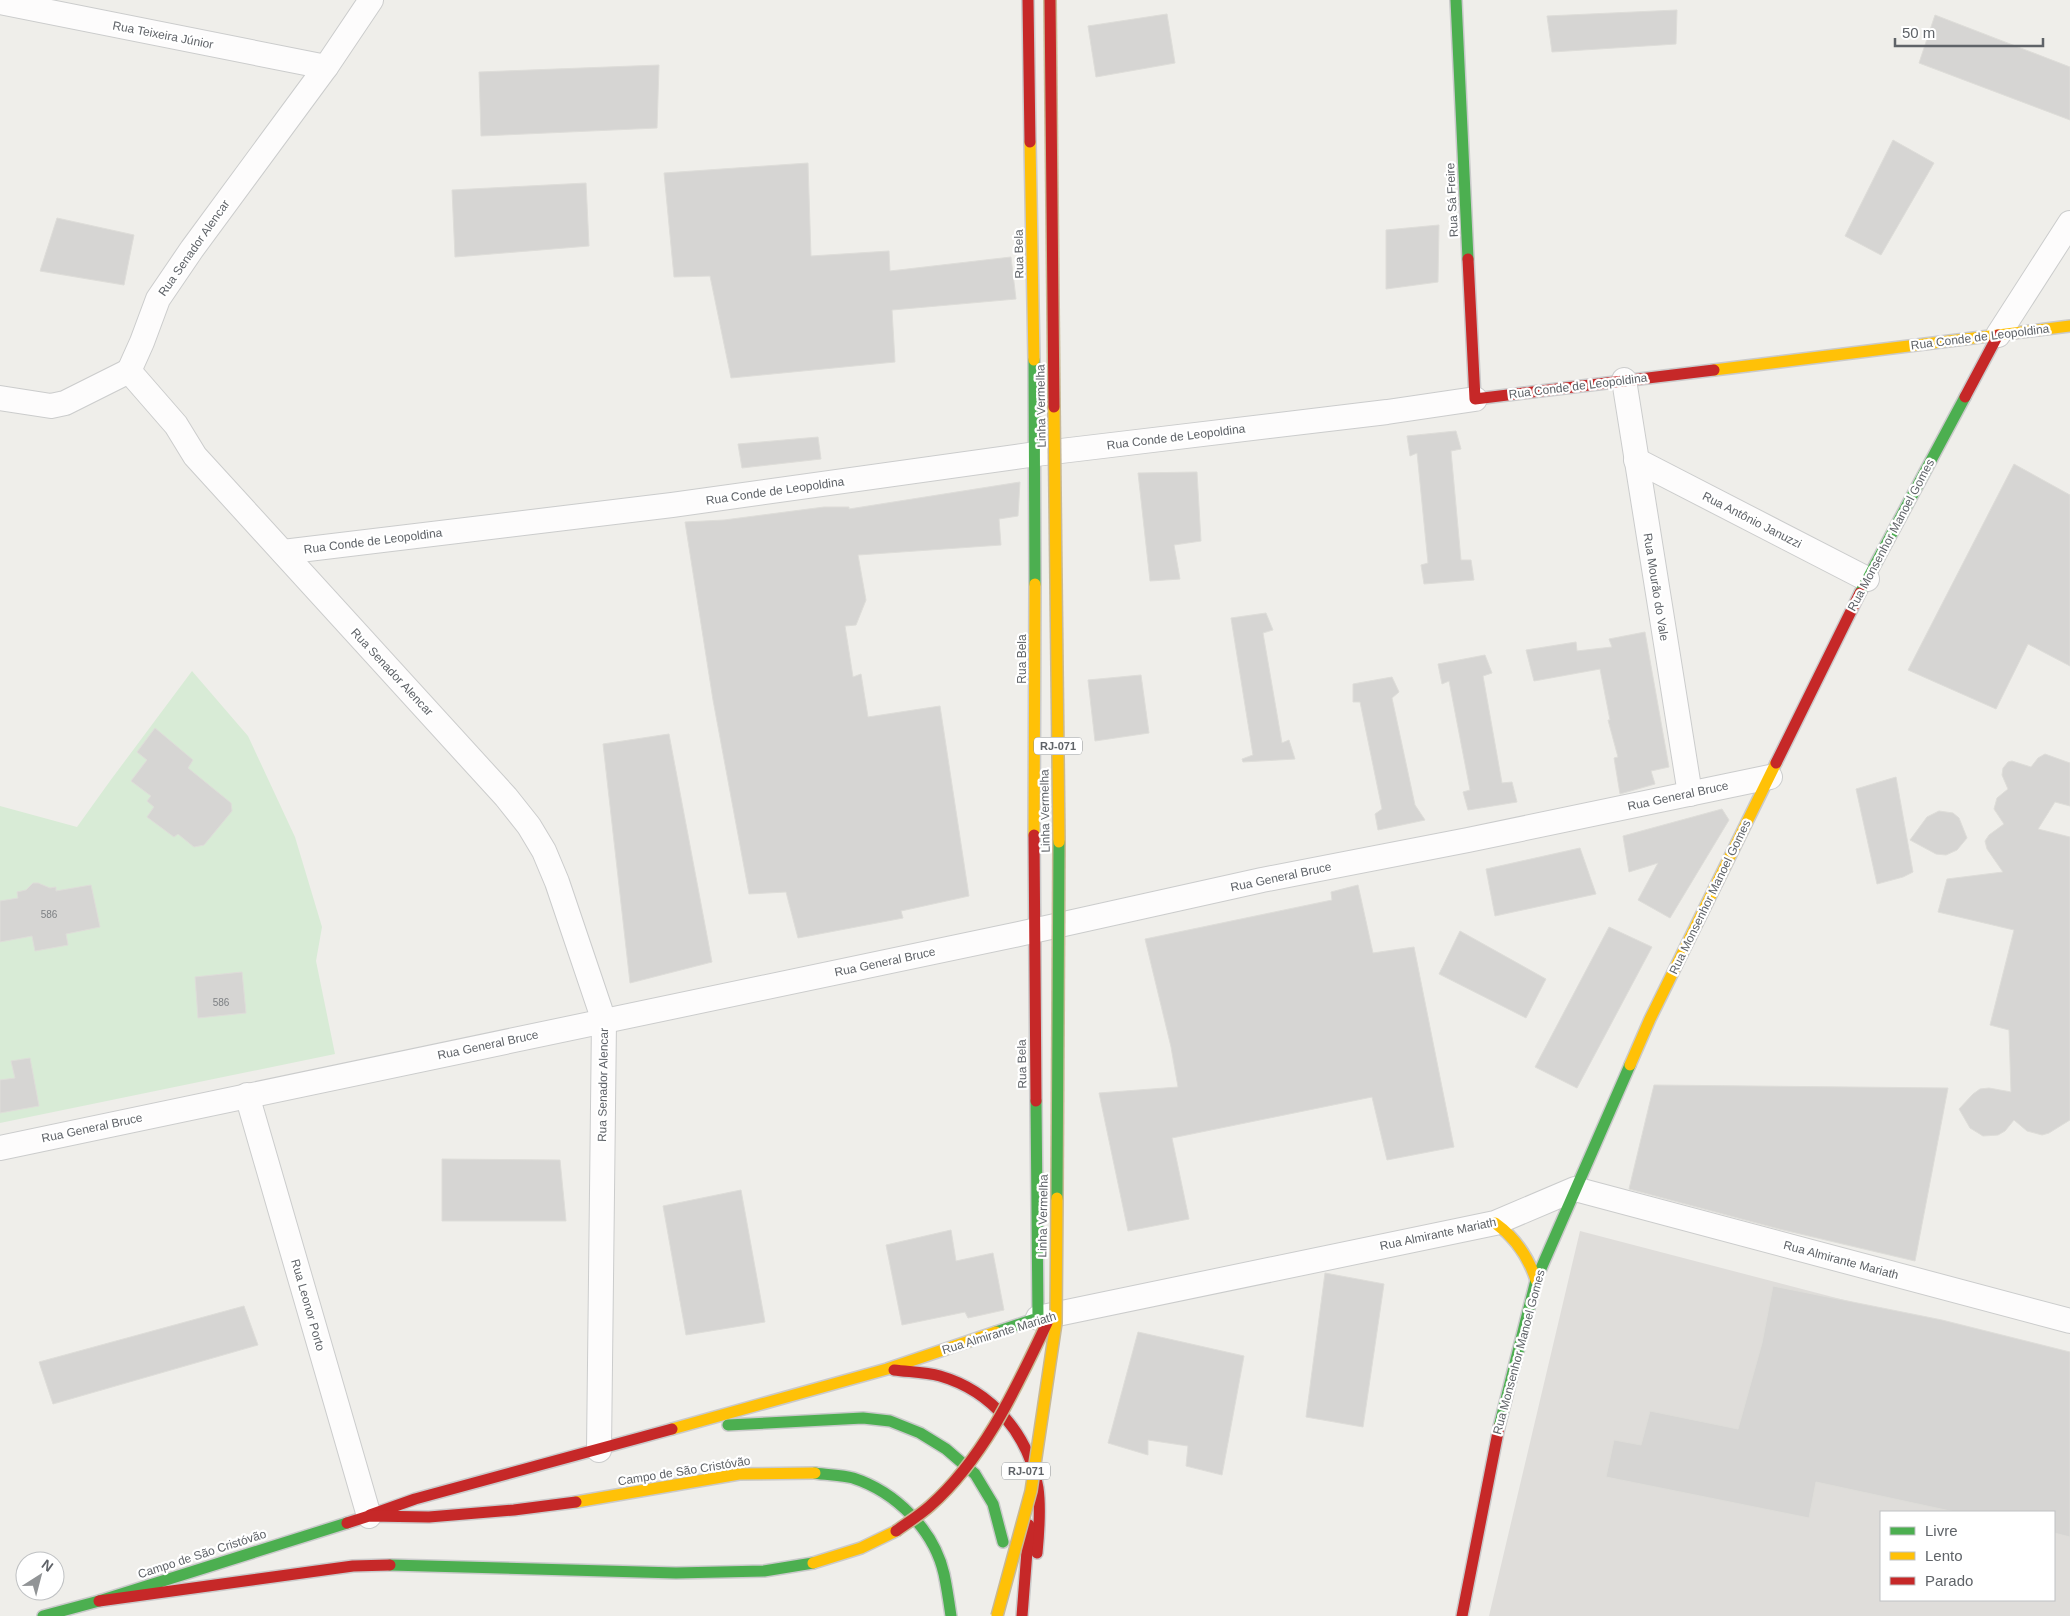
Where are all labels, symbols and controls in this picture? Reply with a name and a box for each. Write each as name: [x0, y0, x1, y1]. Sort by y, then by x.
scale bar: [1895, 15, 2042, 47]
street label: Rua Teixeira Júnior: [111, 18, 215, 52]
text: 50 m: [1902, 24, 1935, 41]
street label: Rua Sá Freire: [1443, 162, 1461, 238]
street label: Rua Senador Alencar: [156, 197, 232, 299]
street label: Rua Bela: [1012, 229, 1026, 279]
street label: Rua Conde de Leopoldina: [1910, 322, 2050, 352]
street label: Linha Vermelha: [1033, 364, 1049, 448]
street label: Rua Conde de Leopoldina: [1508, 371, 1648, 401]
street label: Rua Conde de Leopoldina: [1106, 422, 1246, 452]
street label: Rua Monsenhor Manoel Gomes: [1845, 457, 1937, 613]
street label: Rua Conde de Leopoldina: [705, 474, 845, 508]
street label: Rua Antônio Januzzi: [1700, 489, 1804, 551]
street label: Rua Conde de Leopoldina: [303, 526, 443, 556]
street label: Rua Mourão do Vale: [1641, 532, 1672, 642]
street label: Rua Senador Alencar: [348, 626, 436, 718]
street label: Rua Bela: [1015, 634, 1029, 684]
road number: RJ-071: [1034, 738, 1082, 754]
street label: Linha Vermelha: [1037, 769, 1053, 853]
street label: Rua General Bruce: [1626, 778, 1730, 814]
street label: Rua Monsenhor Manoel Gomes: [1666, 817, 1754, 977]
street label: Rua General Bruce: [1229, 859, 1333, 895]
house number: 586: [41, 909, 58, 920]
street label: Rua General Bruce: [833, 944, 937, 980]
house number: 586: [213, 997, 230, 1008]
street label: Rua General Bruce: [436, 1027, 540, 1063]
street label: Rua Senador Alencar: [595, 1028, 611, 1142]
street label: Rua Bela: [1015, 1039, 1029, 1089]
street label: Rua General Bruce: [40, 1110, 144, 1146]
street label: Linha Vermelha: [1035, 1174, 1051, 1258]
street label: Rua Almirante Mariath: [1378, 1215, 1498, 1253]
street label: Rua Almirante Mariath: [1782, 1238, 1900, 1282]
street label: Rua Leonor Porto: [288, 1258, 328, 1353]
street label: Rua Monsenhor Manoel Gomes: [1490, 1268, 1548, 1436]
street label: Rua Almirante Mariath: [940, 1309, 1058, 1357]
street label: Campo de São Cristóvão: [617, 1454, 752, 1488]
road number: RJ-071: [1002, 1462, 1050, 1480]
legend: [1880, 1511, 2055, 1601]
text: Livre: [1925, 1522, 1958, 1539]
street label: Campo de São Cristóvão: [136, 1527, 268, 1581]
text: Lento: [1925, 1547, 1963, 1564]
north arrow: [15, 1551, 65, 1601]
text: N: [39, 1556, 56, 1575]
text: Parado: [1925, 1572, 1973, 1589]

